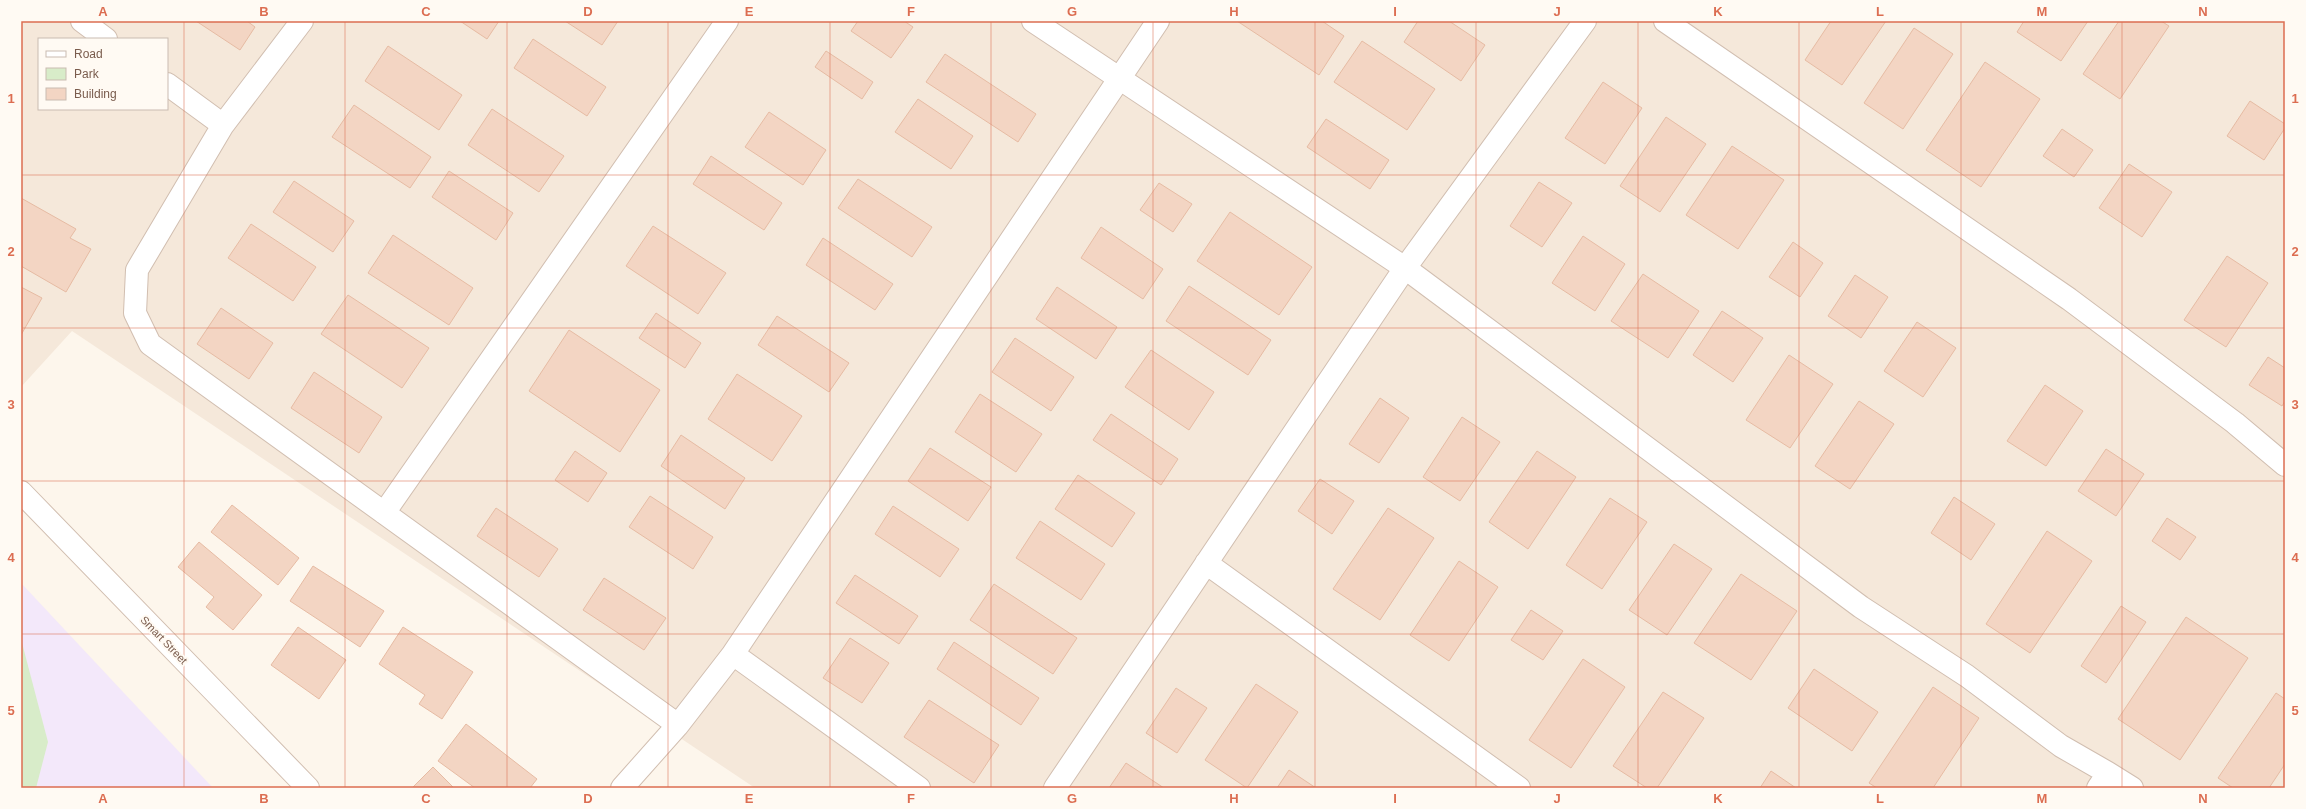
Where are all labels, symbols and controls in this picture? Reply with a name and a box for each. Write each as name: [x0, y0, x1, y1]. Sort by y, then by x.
text: A: [98, 4, 108, 19]
text: B: [259, 4, 269, 19]
text: C: [421, 4, 431, 19]
text: D: [583, 4, 593, 19]
text: E: [745, 4, 754, 19]
text: F: [907, 4, 915, 19]
text: G: [1067, 4, 1077, 19]
text: H: [1229, 4, 1239, 19]
text: I: [1393, 4, 1397, 19]
text: J: [1553, 4, 1561, 19]
text: K: [1713, 4, 1723, 19]
text: L: [1876, 4, 1884, 19]
text: M: [2037, 4, 2047, 19]
text: N: [2198, 4, 2208, 19]
legend: [38, 38, 168, 110]
text: Road: [74, 47, 103, 61]
text: Park: [74, 67, 100, 81]
text: Building: [74, 87, 117, 101]
text: 1: [7, 91, 15, 106]
text: 1: [2291, 91, 2299, 106]
text: 2: [7, 244, 15, 259]
text: 2: [2291, 244, 2299, 259]
text: 3: [7, 397, 15, 412]
text: 3: [2291, 397, 2299, 412]
text: 4: [7, 550, 15, 565]
text: 4: [2291, 550, 2299, 565]
street label: Smart Street: [138, 614, 190, 666]
text: 5: [7, 703, 15, 718]
text: 5: [2291, 703, 2299, 718]
text: A: [98, 791, 108, 806]
text: B: [259, 791, 269, 806]
text: C: [421, 791, 431, 806]
text: D: [583, 791, 593, 806]
text: E: [745, 791, 754, 806]
text: F: [907, 791, 915, 806]
text: G: [1067, 791, 1077, 806]
text: H: [1229, 791, 1239, 806]
text: I: [1393, 791, 1397, 806]
text: J: [1553, 791, 1561, 806]
text: K: [1713, 791, 1723, 806]
text: L: [1876, 791, 1884, 806]
text: M: [2037, 791, 2047, 806]
text: N: [2198, 791, 2208, 806]

